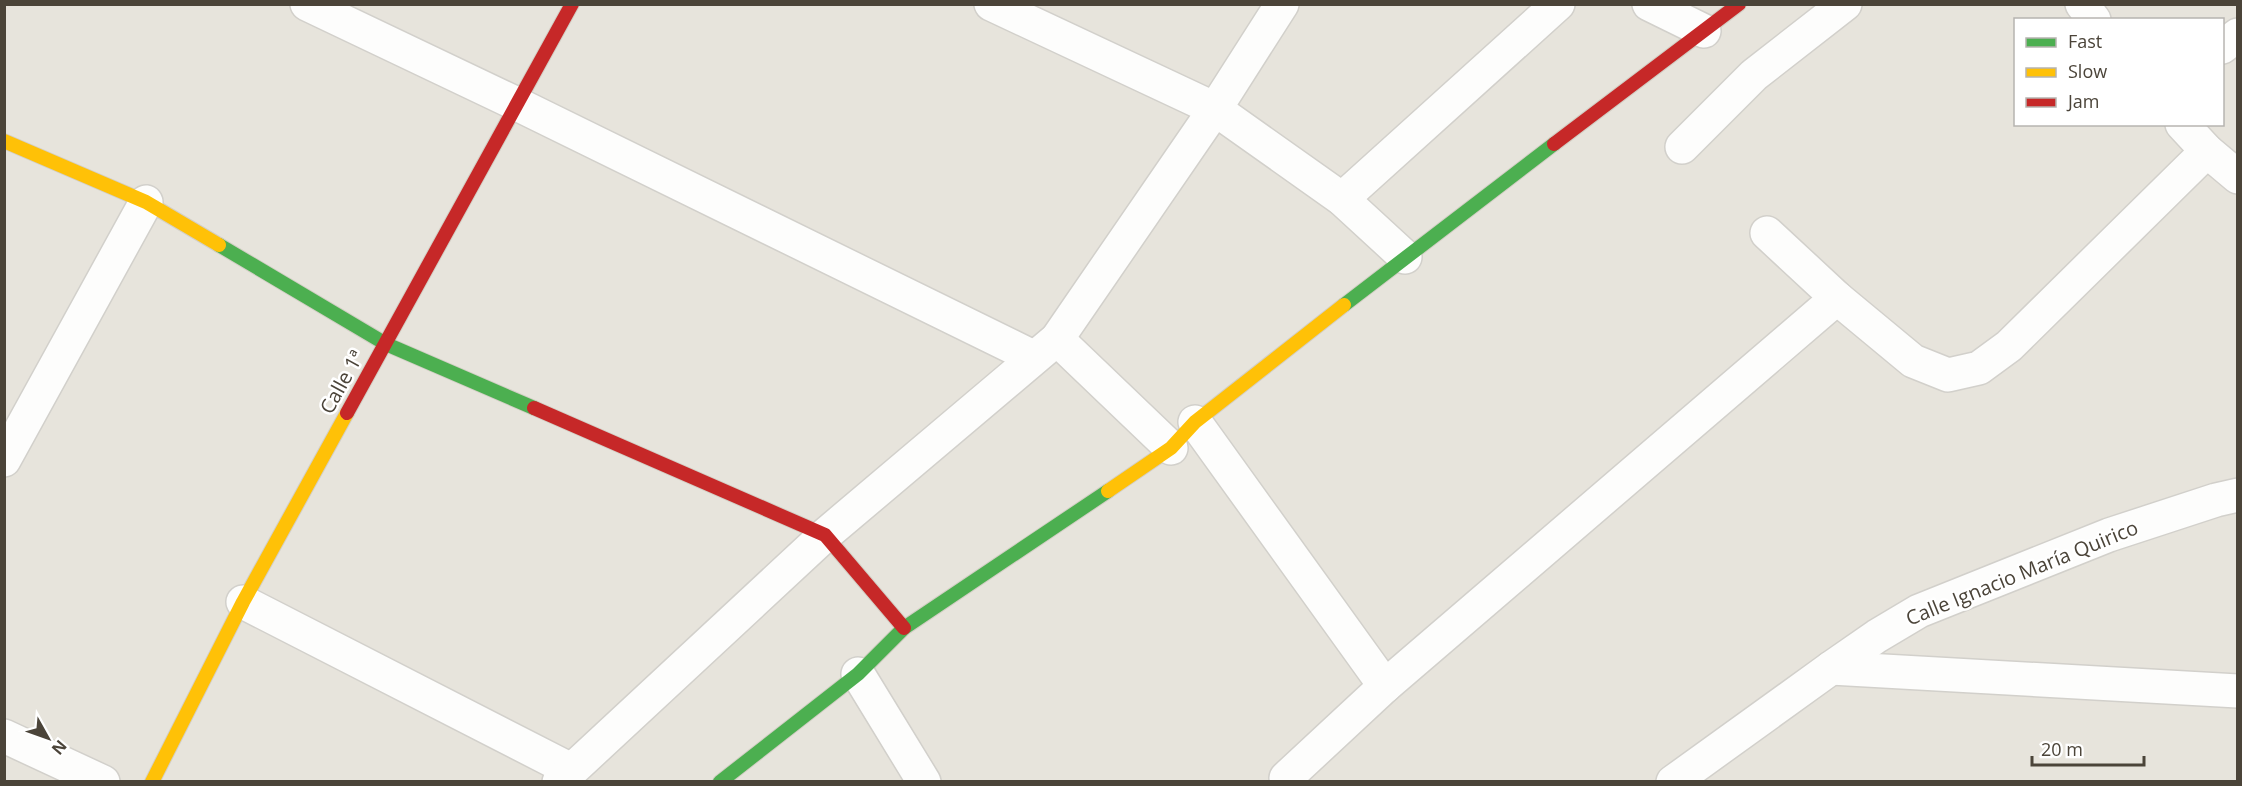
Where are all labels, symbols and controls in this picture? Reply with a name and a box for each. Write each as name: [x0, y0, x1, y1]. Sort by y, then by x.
legend: [2014, 18, 2224, 126]
text: Fast: [2068, 29, 2102, 53]
text: Slow: [2068, 59, 2107, 83]
text: Jam: [2066, 89, 2100, 113]
street label: Calle 1ª: [313, 345, 370, 418]
street label: Calle Ignacio María Quirico: [1902, 514, 2142, 632]
north arrow: [18, 708, 78, 768]
scale bar: [2032, 729, 2144, 767]
text: N: [47, 736, 72, 760]
text: 20 m: [2041, 737, 2083, 761]

